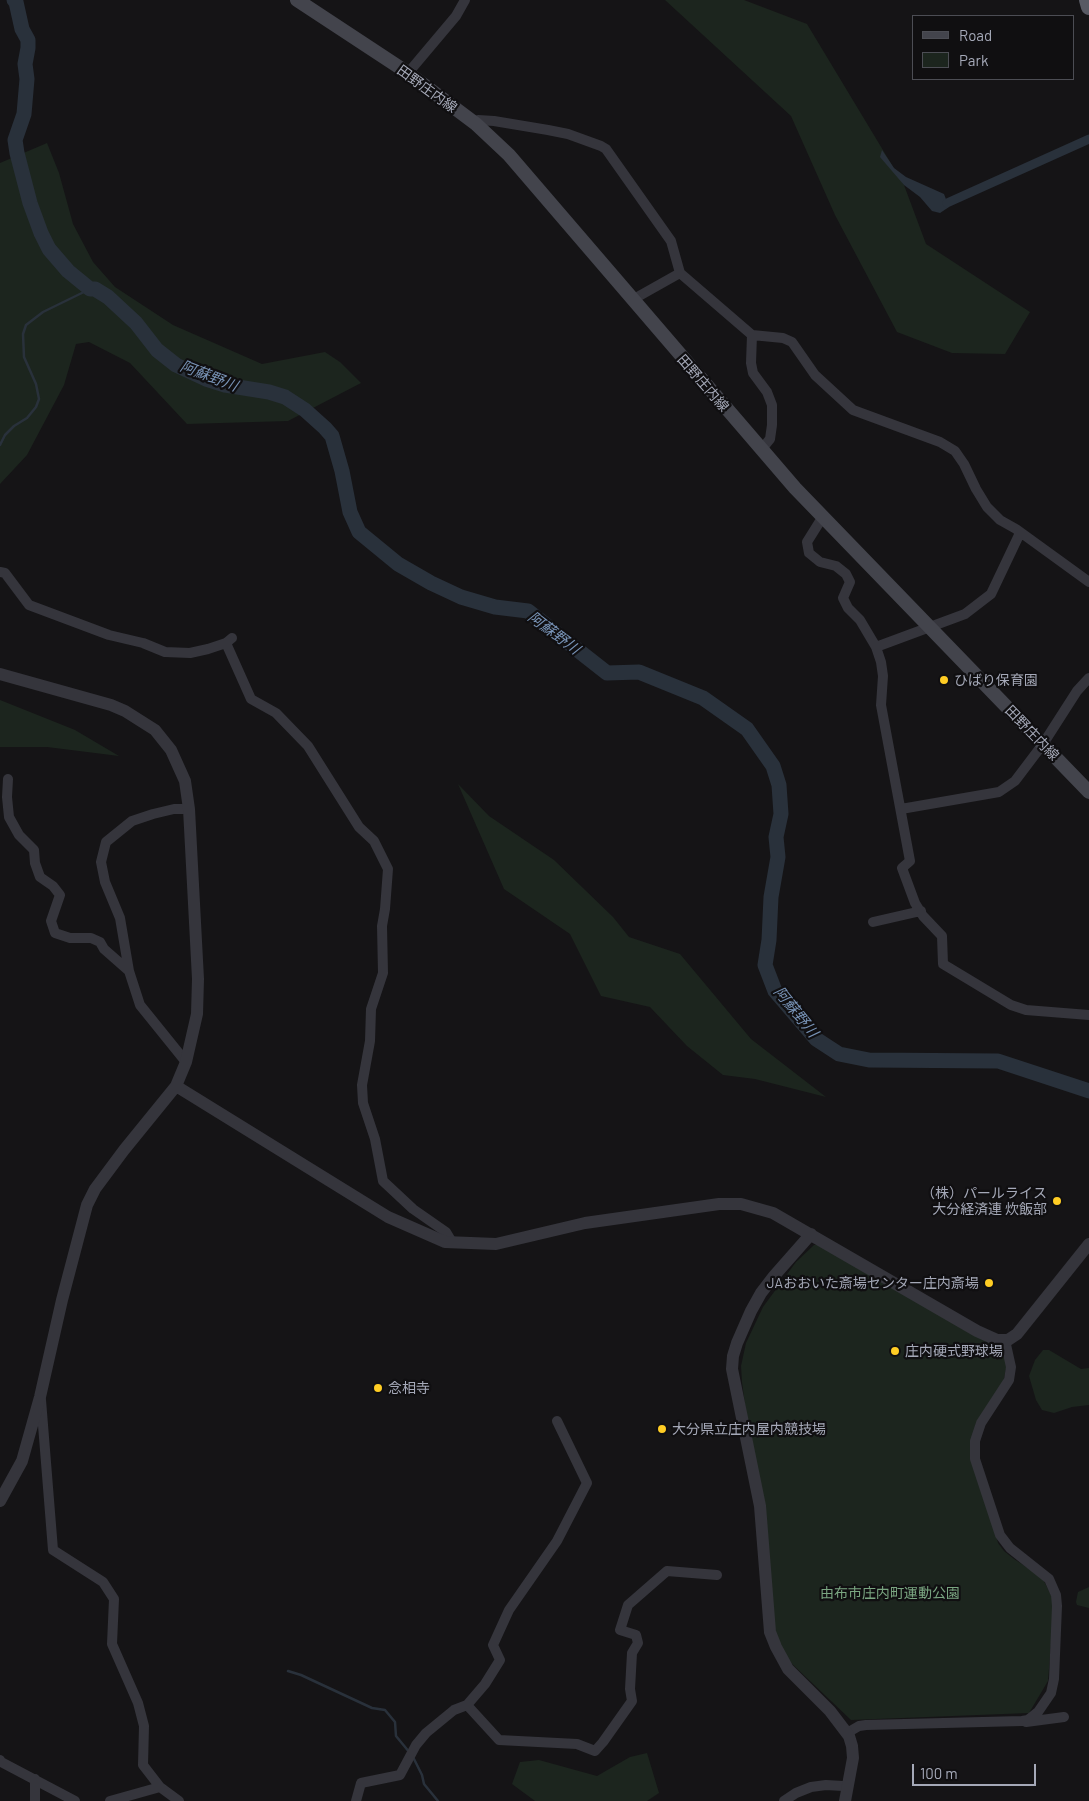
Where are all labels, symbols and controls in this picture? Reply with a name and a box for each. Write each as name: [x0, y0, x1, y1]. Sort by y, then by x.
legend: [912, 15, 1074, 80]
text: Road: [959, 26, 992, 44]
text: Park: [959, 51, 988, 69]
street label: 田野庄内線: [394, 62, 460, 116]
street label: 田野庄内線: [674, 351, 732, 415]
water label: 阿蘇野川: [178, 357, 240, 395]
water label: 阿蘇野川: [525, 608, 583, 658]
place label: ひばり保育園: [954, 672, 1038, 688]
marker: ひばり保育園: [938, 674, 950, 686]
street label: 田野庄内線: [1002, 702, 1062, 764]
water label: 阿蘇野川: [770, 983, 822, 1041]
place label: （株）パールライス 大分経済連 炊飯部: [921, 1185, 1047, 1218]
marker: （株）パールライス 大分経済連 炊飯部: [1051, 1195, 1063, 1207]
place label: JAおおいた斎場センター庄内斎場: [767, 1275, 979, 1291]
marker: JAおおいた斎場センター庄内斎場: [983, 1277, 995, 1289]
place label: 庄内硬式野球場: [905, 1343, 1003, 1359]
marker: 庄内硬式野球場: [889, 1345, 901, 1357]
place label: 念相寺: [388, 1380, 430, 1396]
marker: 念相寺: [372, 1382, 384, 1394]
place label: 大分県立庄内屋内競技場: [672, 1421, 826, 1437]
marker: 大分県立庄内屋内競技場: [656, 1423, 668, 1435]
park label: 由布市庄内町運動公園: [820, 1585, 960, 1601]
scale bar: [914, 1754, 1038, 1786]
text: 100 m: [920, 1764, 958, 1782]

